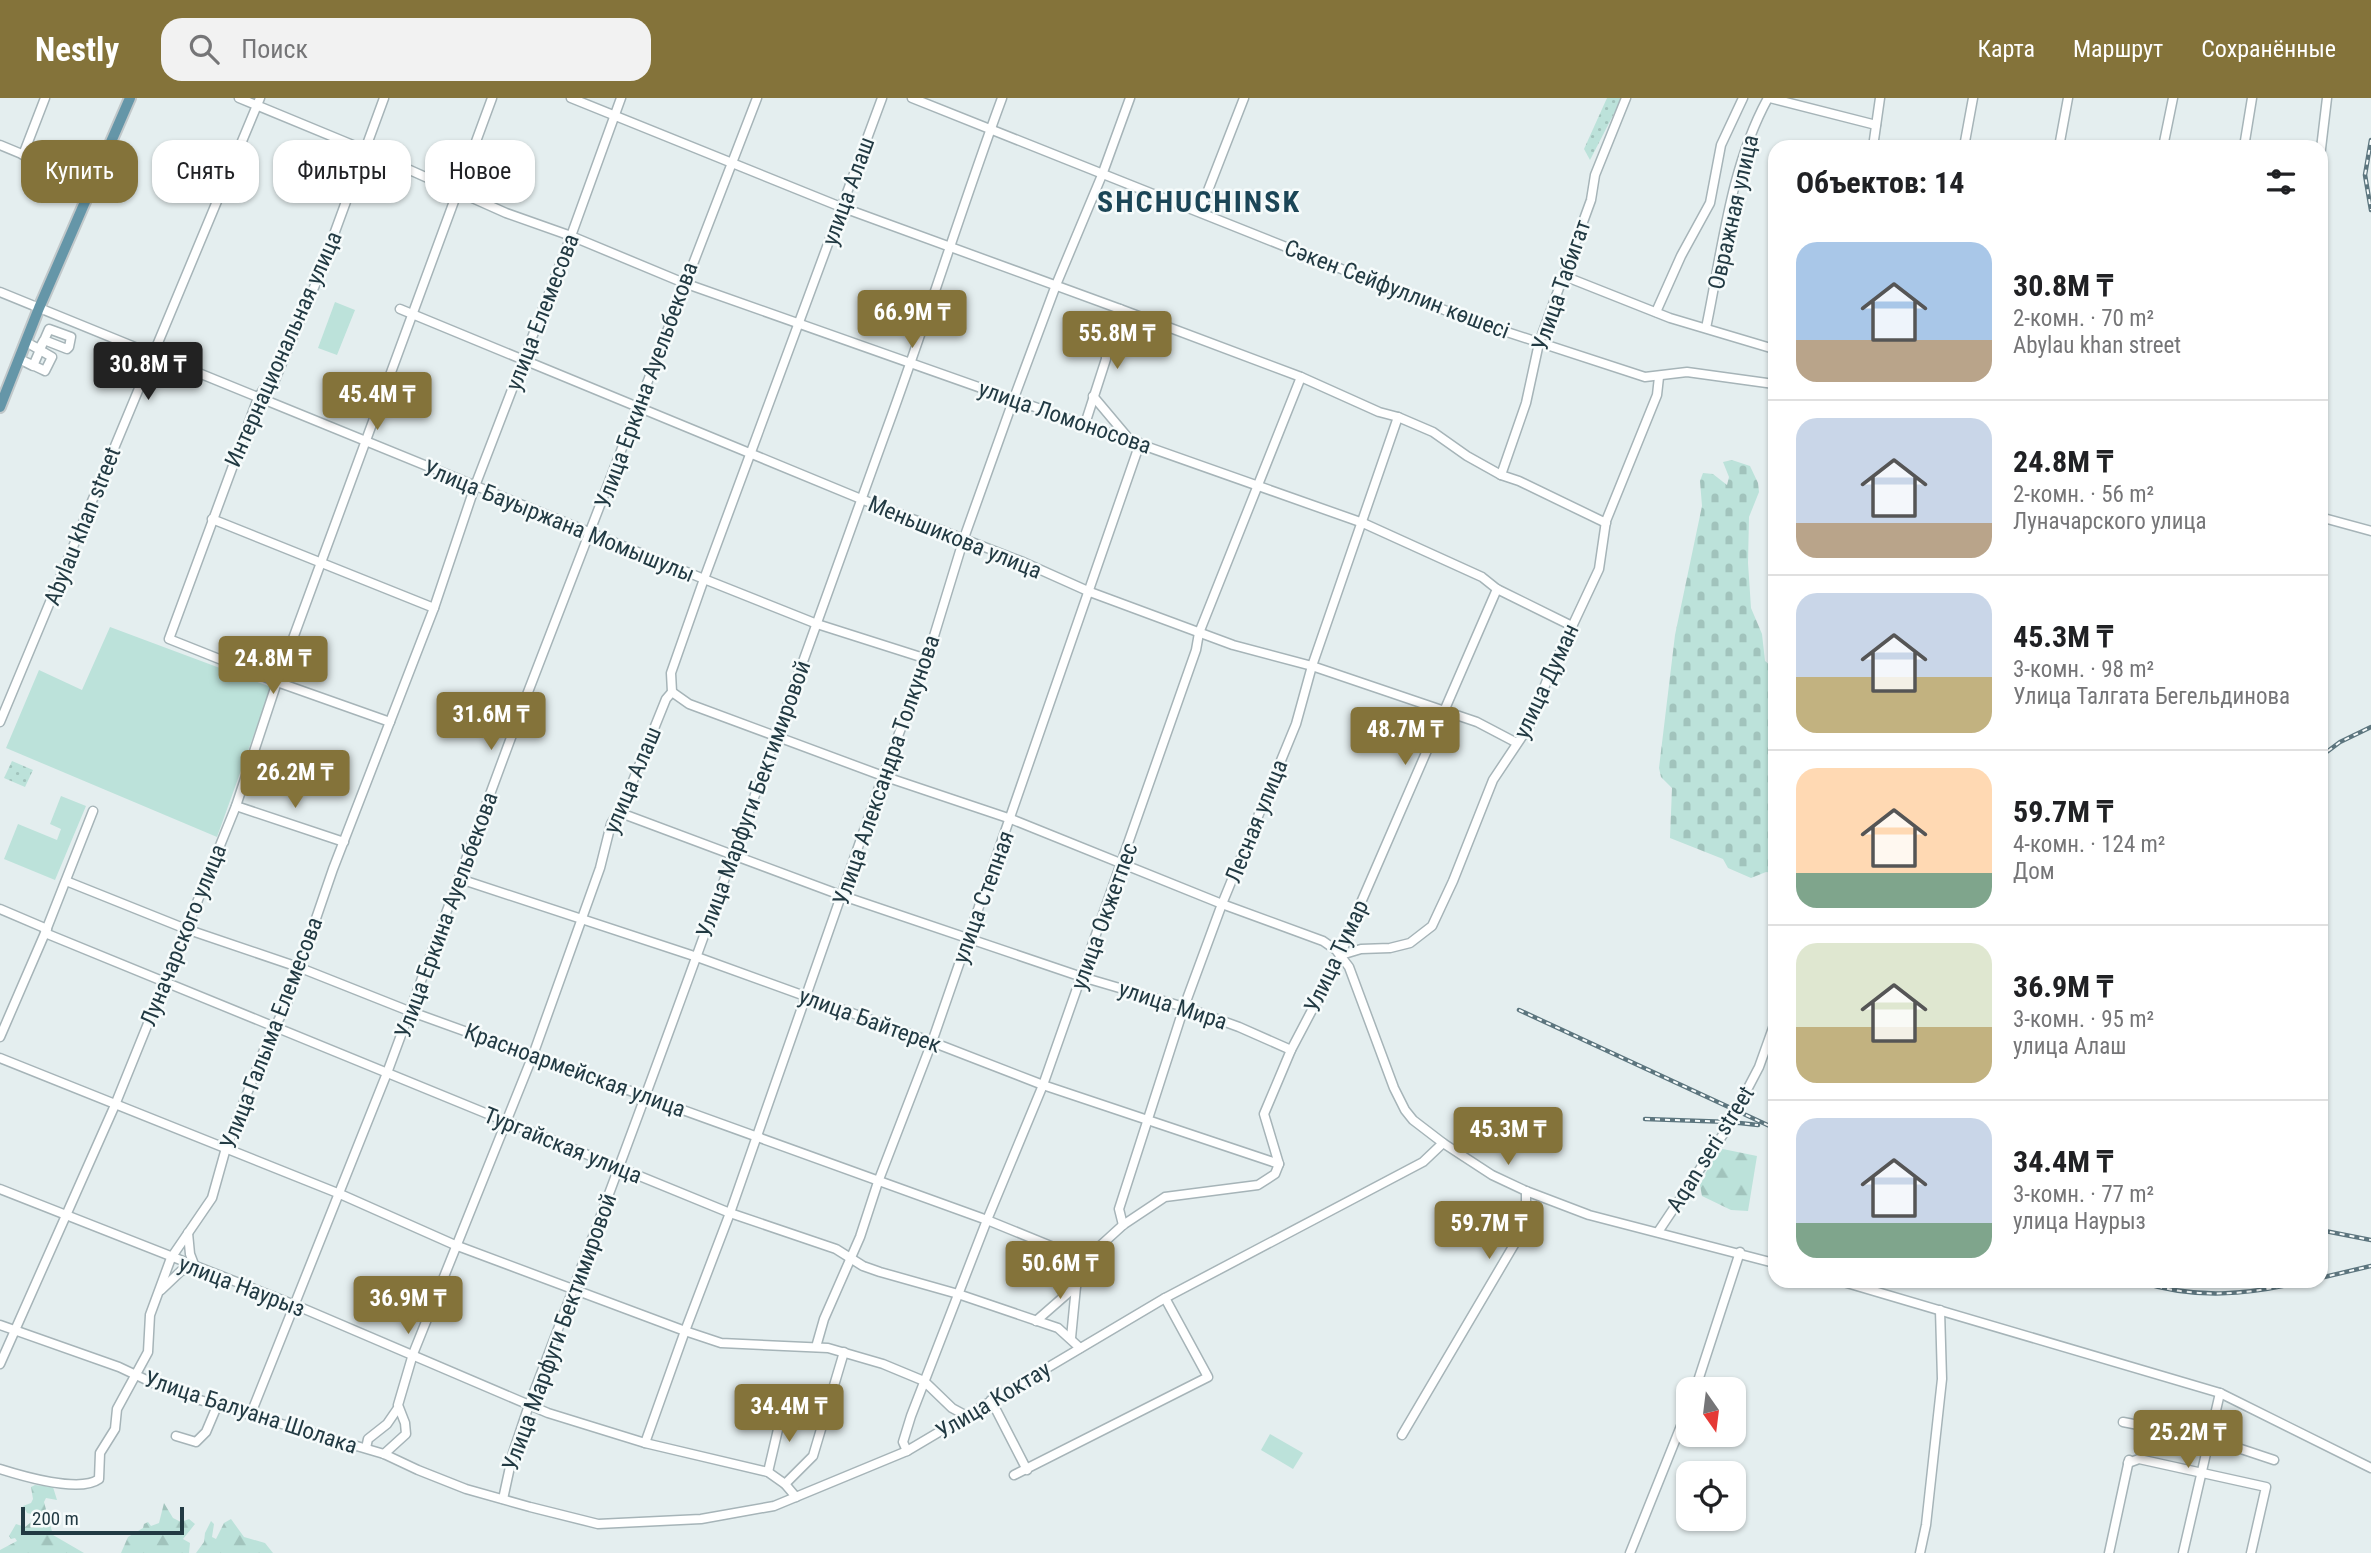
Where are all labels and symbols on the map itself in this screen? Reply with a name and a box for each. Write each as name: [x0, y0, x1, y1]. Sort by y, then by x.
street label: Овражная улица: [1703, 132, 1764, 292]
street label: улица Алаш: [816, 133, 881, 249]
district label: SHCHUCHINSK: [1097, 184, 1301, 219]
street label: Улица Табигат: [1526, 216, 1597, 354]
street label: Интернациональная улица: [219, 227, 348, 471]
street label: улица Елемесова: [500, 230, 585, 394]
street label: Сәкен Сейфуллин көшесі: [1281, 234, 1513, 345]
street label: Улица Еркина Ауельбекова: [589, 259, 704, 512]
pin: 66.9M ₸: [847, 290, 977, 350]
pin: 55.8M ₸: [1052, 312, 1182, 371]
pin: 30.8M ₸: [83, 342, 213, 402]
pin: 45.4M ₸: [312, 372, 442, 432]
street label: улица Ломоносова: [975, 375, 1155, 460]
street label: Abylau khan street: [38, 443, 126, 609]
street label: Улица Бауыржана Момышулы: [419, 455, 698, 588]
street label: Меньшикова улица: [864, 490, 1045, 585]
street label: улица Думан: [1508, 620, 1585, 743]
street label: Улица Александра Толкунова: [828, 632, 945, 909]
pin: 24.8M ₸: [208, 636, 338, 696]
street label: Улица Марфуги Бектимировой: [691, 657, 816, 941]
pin: 31.6M ₸: [426, 692, 556, 752]
pin: 48.7M ₸: [1340, 708, 1470, 767]
street label: улица Алаш: [598, 723, 667, 838]
pin: 26.2M ₸: [230, 750, 360, 810]
street label: Лесная улица: [1220, 756, 1293, 887]
street label: Улица Еркина Ауельбекова: [389, 789, 504, 1042]
street label: улица Степная: [947, 827, 1020, 967]
street label: улица Окжетпес: [1065, 839, 1144, 993]
street label: Луначарского улица: [135, 840, 232, 1030]
street label: Улица Тумар: [1299, 896, 1374, 1017]
street label: Улица Галыма Елемесова: [215, 913, 328, 1153]
street label: улица Мира: [1115, 975, 1230, 1036]
street label: улица Байтерек: [795, 982, 945, 1059]
street label: Красноармейская улица: [461, 1018, 689, 1123]
street label: Aqan seri street: [1661, 1081, 1760, 1217]
street label: Тургайская улица: [480, 1101, 646, 1189]
pin: 45.3M ₸: [1443, 1108, 1573, 1167]
street label: Улица Марфуги Бектимировой: [497, 1190, 622, 1474]
pin: 59.7M ₸: [1424, 1202, 1554, 1261]
pin: 50.6M ₸: [995, 1242, 1125, 1301]
street label: улица Наурыз: [175, 1250, 309, 1323]
pin: 36.9M ₸: [343, 1276, 473, 1336]
street label: Улица Коктау: [931, 1355, 1056, 1445]
street label: Улица Балуана Шолака: [141, 1365, 361, 1460]
north arrow: [1676, 1377, 1746, 1447]
pin: 34.4M ₸: [724, 1384, 854, 1444]
pin: 25.2M ₸: [2123, 1410, 2253, 1470]
scale bar: [21, 1504, 184, 1536]

